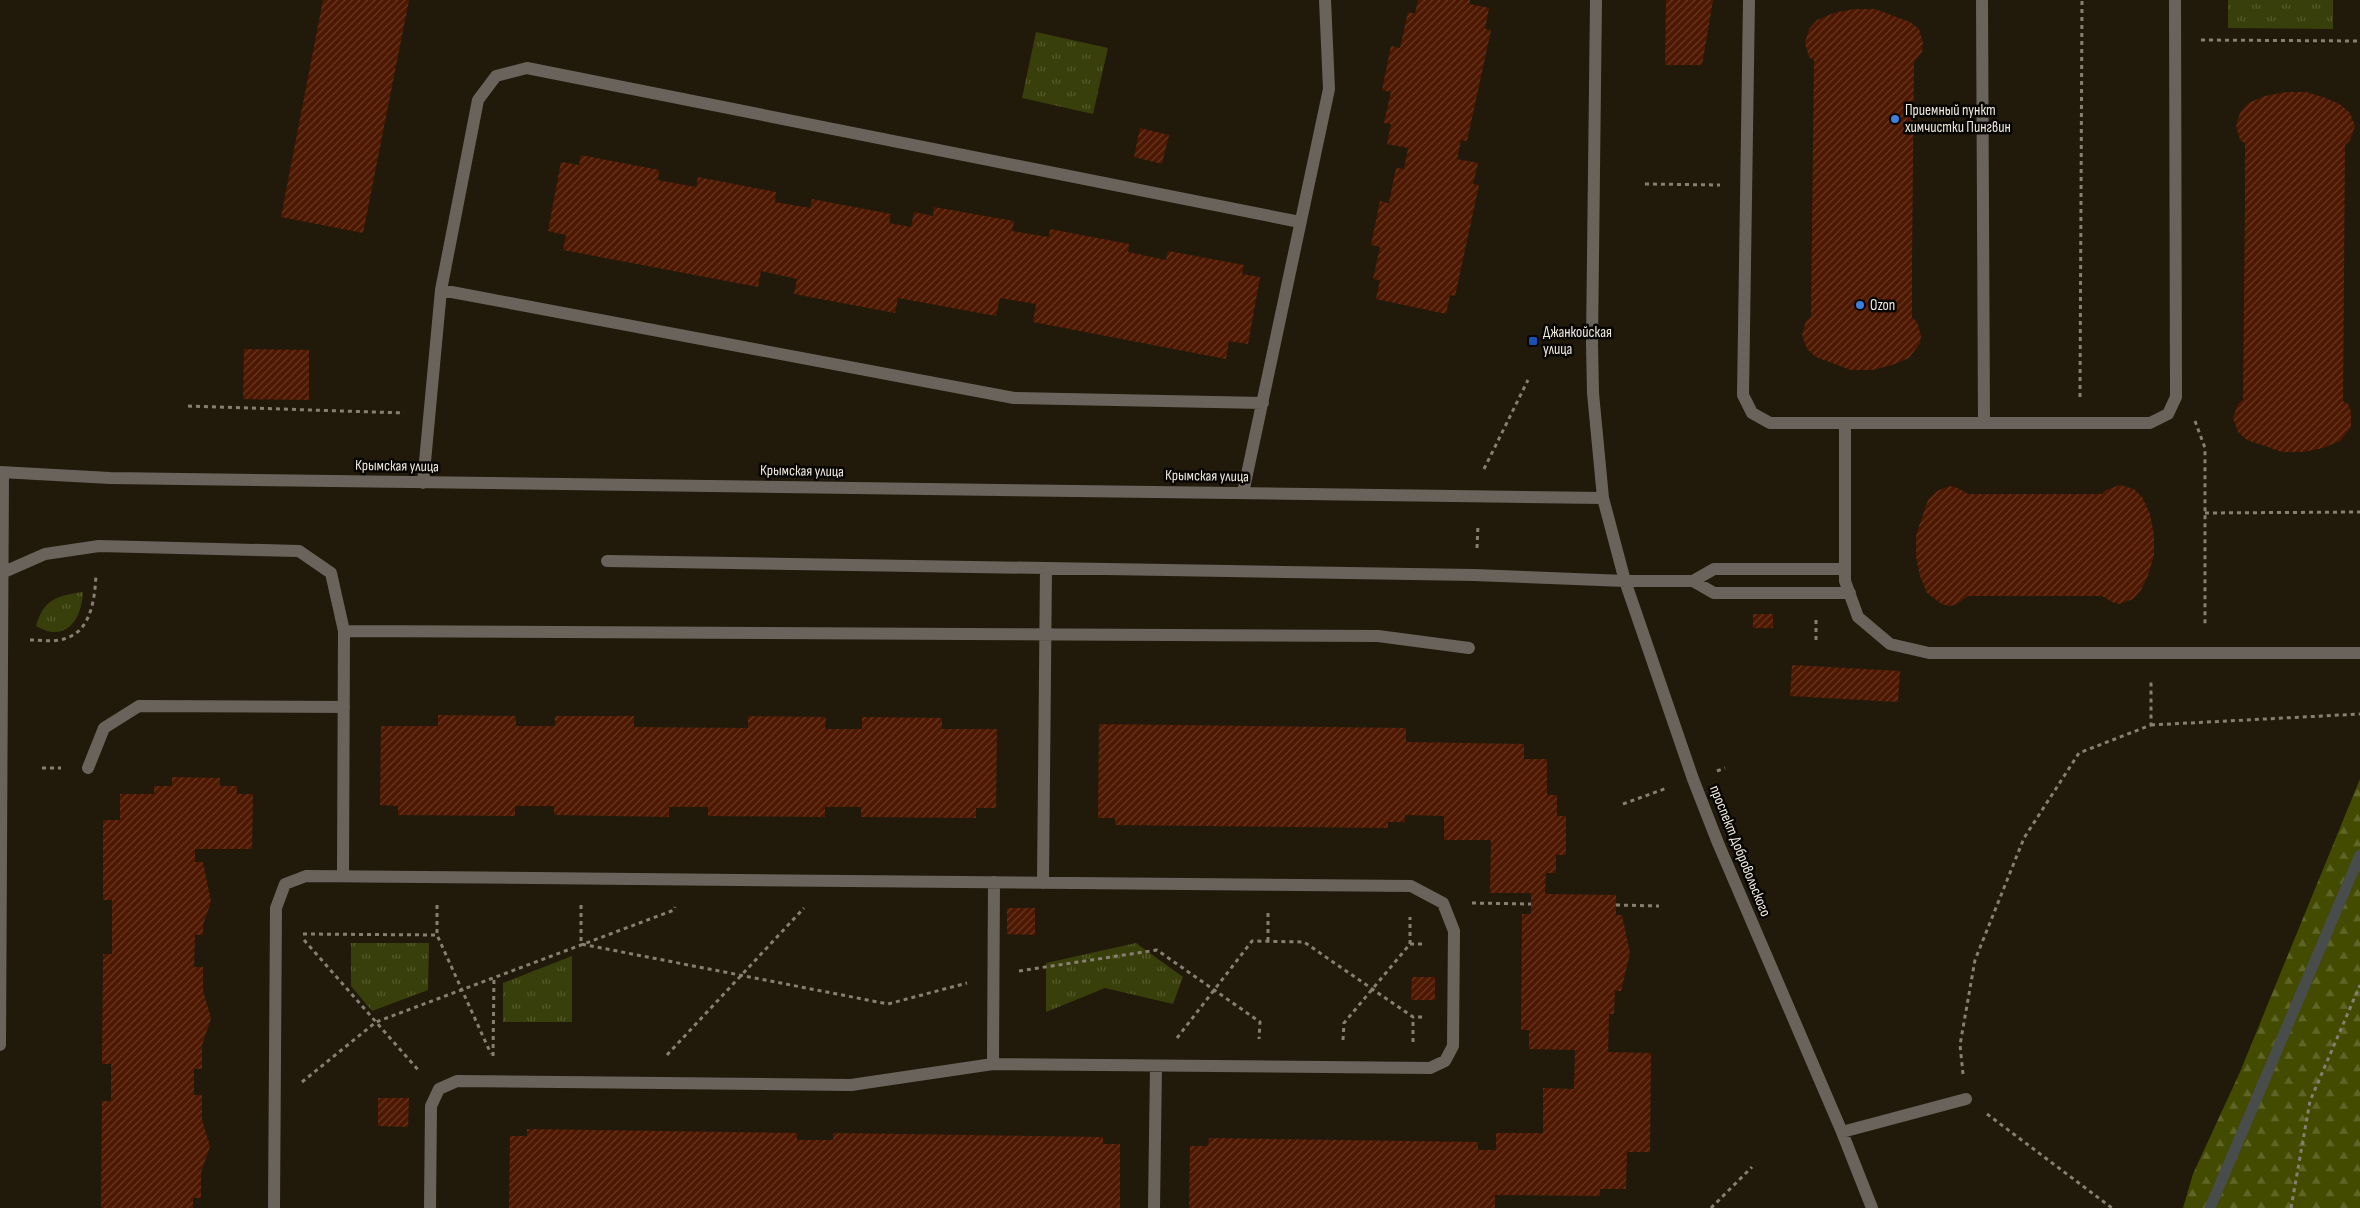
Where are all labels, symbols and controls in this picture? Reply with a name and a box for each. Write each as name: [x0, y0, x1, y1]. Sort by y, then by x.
place label: Приемный пункт химчистки Пингвин: [1905, 101, 2011, 137]
marker: Приемный пункт химчистки Пингвин: [1889, 113, 1901, 125]
place label: Ozon: [1870, 296, 1895, 315]
marker: Ozon: [1854, 299, 1866, 311]
place label: Джанкойская улица: [1543, 323, 1612, 359]
marker: Джанкойская улица: [1527, 335, 1539, 347]
street label: Крымская улица: [355, 456, 439, 476]
street label: Крымская улица: [760, 461, 844, 481]
street label: Крымская улица: [1165, 466, 1249, 486]
street label: проспект Добровольского: [1705, 783, 1775, 919]

